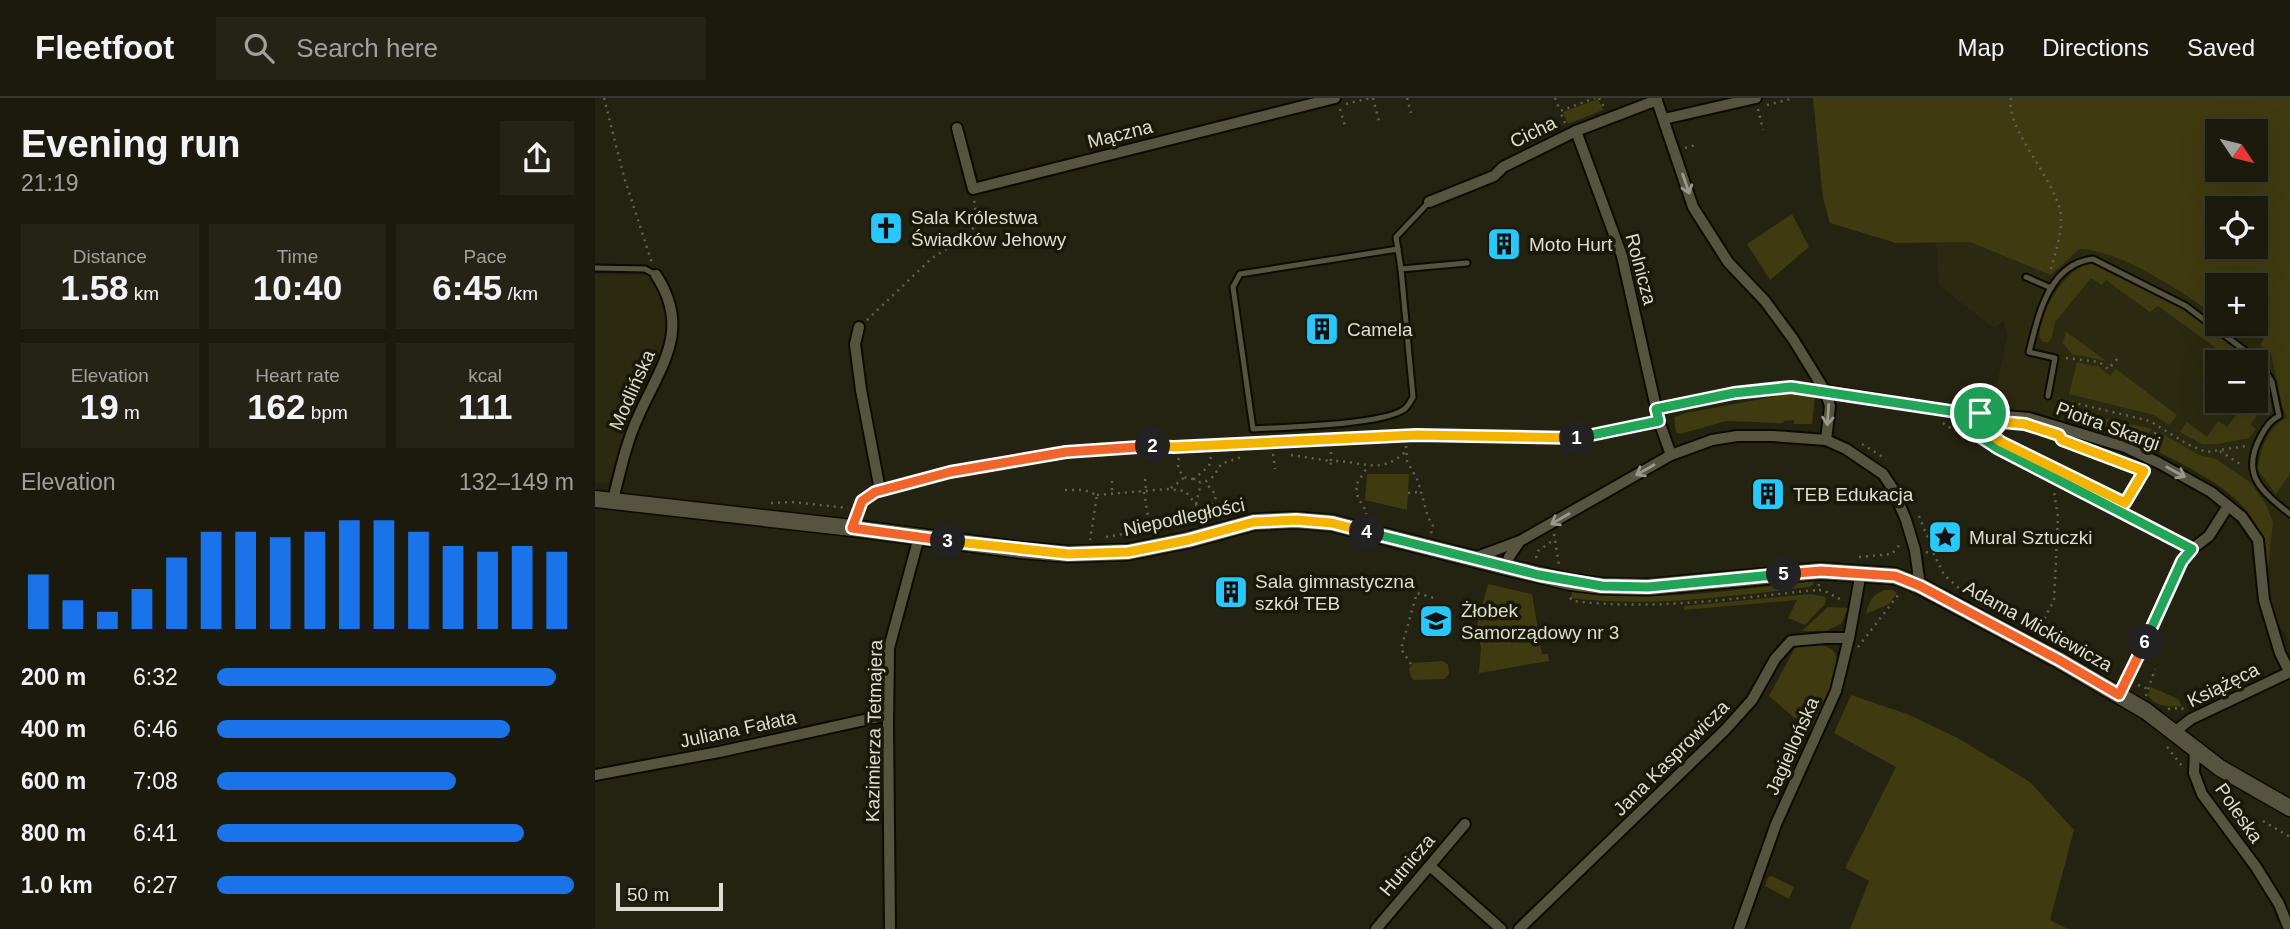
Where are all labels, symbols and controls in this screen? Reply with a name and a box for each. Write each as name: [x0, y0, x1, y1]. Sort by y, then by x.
search box: [216, 17, 706, 80]
text: Fleetfoot: [35, 29, 174, 66]
icon: search: [240, 29, 278, 67]
text: Search here: [296, 33, 438, 63]
text: Map: [1958, 34, 2004, 61]
text: Directions: [2042, 34, 2149, 61]
text: Saved: [2187, 34, 2255, 61]
street label: Cicha: [1507, 112, 1560, 152]
street label: Mączna: [1085, 116, 1155, 152]
north arrow: [2205, 119, 2268, 182]
map controls: [2205, 119, 2268, 413]
button: share: [500, 121, 574, 195]
text: Evening run: [21, 123, 241, 165]
text: 21:19: [21, 170, 79, 196]
one-way arrow: [1681, 172, 1693, 194]
button: locate: [2205, 196, 2268, 259]
place label: Sala Królestwa Świadków Jehowy: [911, 207, 1067, 250]
church icon: Sala Królestwa Świadków Jehowy: [867, 209, 905, 247]
building icon: Moto Hurt: [1485, 225, 1523, 263]
street label: Rolnicza: [1621, 231, 1661, 307]
place label: Moto Hurt: [1529, 234, 1613, 255]
text: Distance: [73, 246, 147, 267]
text: Time: [277, 246, 318, 267]
text: Pace: [464, 246, 507, 267]
text: 1.58: [60, 268, 129, 307]
text: 10:40: [253, 268, 342, 307]
text: 6:45: [432, 268, 502, 307]
button: +: [2205, 273, 2268, 336]
text: km: [129, 283, 159, 304]
text: /km: [502, 283, 538, 304]
building icon: Camela: [1303, 310, 1341, 348]
place label: Camela: [1347, 319, 1413, 340]
street label: Modlińska: [605, 346, 659, 433]
button: −: [2205, 350, 2268, 413]
text: Elevation: [71, 365, 149, 386]
text: Heart rate: [255, 365, 340, 386]
text: kcal: [468, 365, 502, 386]
pin: [1950, 383, 2010, 443]
text: 19: [80, 387, 119, 426]
text: 162: [247, 387, 306, 426]
text: 111: [458, 387, 512, 426]
icon: arrive: [1961, 394, 1999, 432]
street label: Piotra Skargi: [2053, 398, 2163, 454]
text: m: [119, 402, 140, 423]
text: bpm: [306, 402, 348, 423]
one-way arrow: [1821, 403, 1834, 426]
pin: 1: [1559, 420, 1595, 456]
text: 1: [1571, 427, 1582, 448]
pin: 2: [1135, 428, 1171, 464]
text: 2: [1147, 435, 1158, 456]
one-way arrow: [1635, 464, 1656, 477]
one-way arrow: [2165, 465, 2185, 479]
text: Elevation: [21, 469, 116, 495]
text: 132–149 m: [459, 469, 574, 495]
building icon: TEB Edukacja: [1749, 475, 1787, 513]
place label: TEB Edukacja: [1793, 484, 1914, 505]
street label: Niepodległości: [1121, 494, 1247, 540]
one-way arrow: [1550, 512, 1570, 526]
pin: 4: [1349, 514, 1385, 550]
place icon: Mural Sztuczki: [1926, 518, 1964, 556]
text: 4: [1361, 521, 1372, 542]
pin: 3: [931, 524, 965, 558]
place label: Mural Sztuczki: [1969, 527, 2093, 548]
text: 3: [942, 530, 953, 551]
pin: 5: [1767, 556, 1801, 592]
text: 5: [1778, 563, 1789, 584]
place label: Sala gimnastyczna szkół TEB: [1255, 571, 1415, 614]
building icon: Sala gimnastyczna szkół TEB: [1212, 573, 1250, 611]
street label: Adama Mickiewicza: [1960, 576, 2116, 676]
place label: Żłobek Samorządowy nr 3: [1461, 600, 1619, 643]
school or university icon: Żłobek Samorządowy nr 3: [1417, 602, 1455, 640]
pin: 6: [2127, 624, 2163, 660]
text: 6: [2139, 631, 2150, 652]
street label: Kazimierza Tetmajera: [862, 639, 886, 822]
street label: Książęca: [2184, 658, 2263, 711]
text: 200 m: [21, 664, 86, 690]
text: 6:32: [133, 664, 178, 690]
street label: Jagiellońska: [1761, 694, 1823, 798]
street label: Jana Kasprowicza: [1609, 696, 1733, 820]
street label: Juliana Fałata: [678, 706, 798, 752]
text: 400 m: [21, 716, 86, 742]
text: 6:46: [133, 716, 178, 742]
text: 600 m: [21, 768, 86, 794]
text: 7:08: [133, 768, 178, 794]
street label: Poleska: [2211, 779, 2267, 847]
text: 800 m: [21, 820, 86, 846]
text: 6:41: [133, 820, 178, 846]
street label: Hutnicza: [1375, 830, 1439, 900]
text: 1.0 km: [21, 872, 93, 898]
text: 6:27: [133, 872, 178, 898]
scale bar: [616, 880, 723, 912]
text: 50 m: [627, 884, 669, 905]

